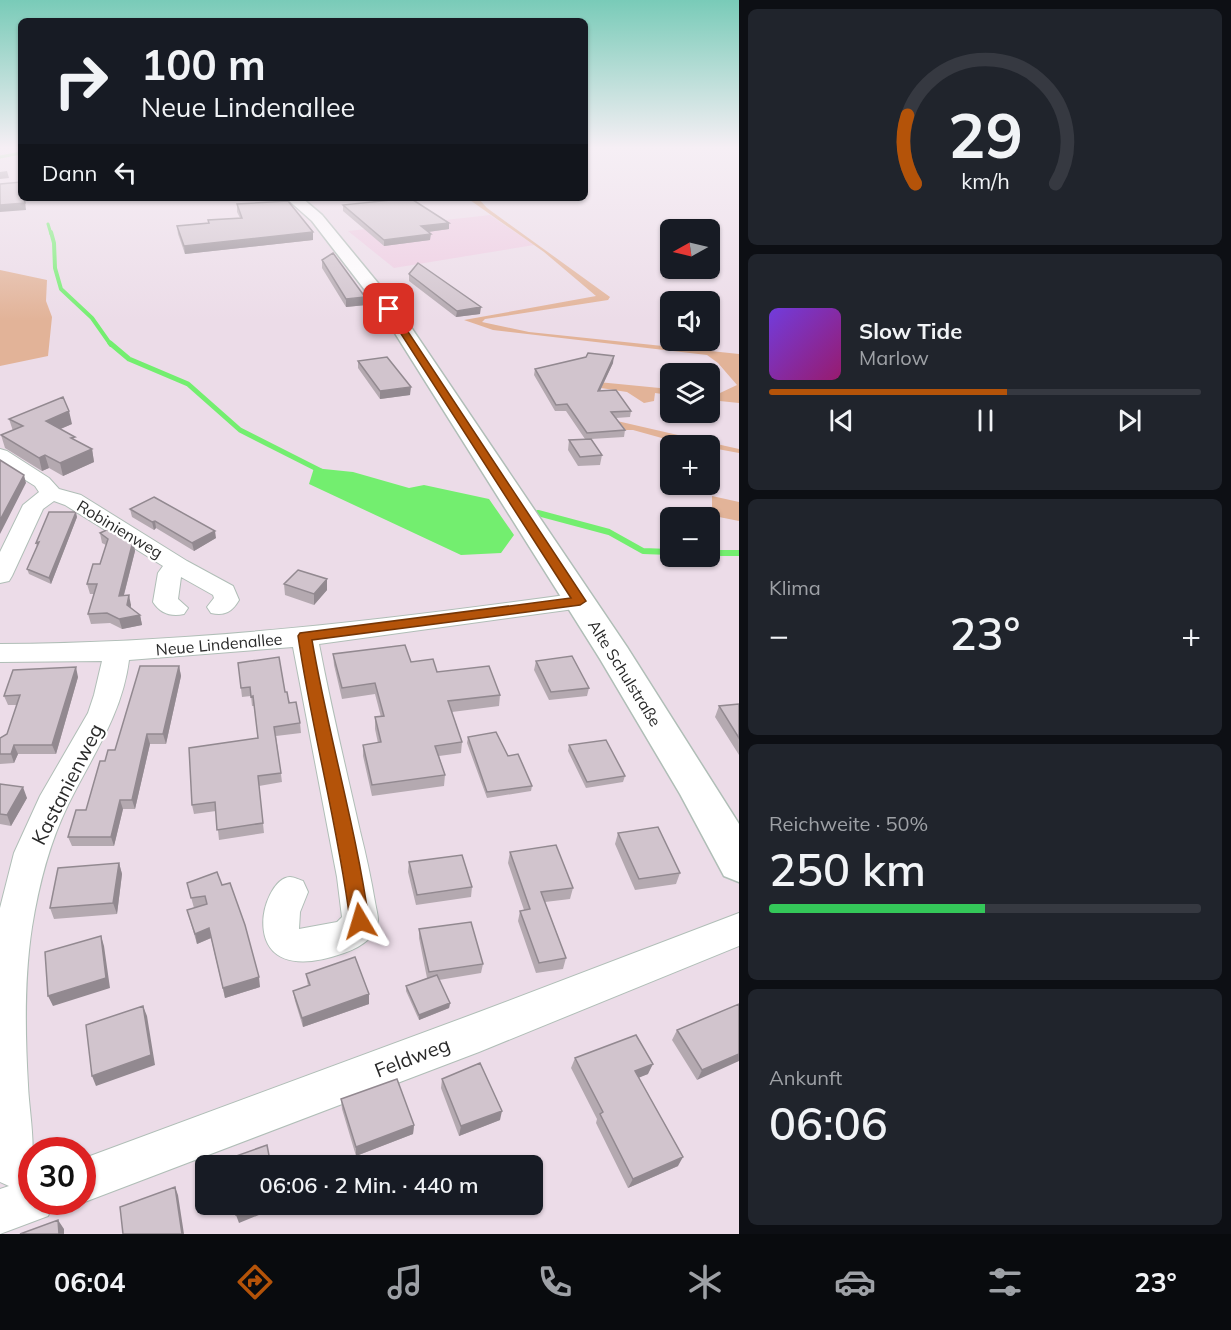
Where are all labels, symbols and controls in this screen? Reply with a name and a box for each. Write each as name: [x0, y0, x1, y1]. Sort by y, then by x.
text: 100 m: [141, 38, 266, 91]
icon: right: [42, 42, 120, 120]
text: Neue Lindenallee: [141, 90, 355, 124]
text: 29: [948, 95, 1022, 174]
icon: left: [109, 156, 142, 189]
text: Dann: [42, 159, 97, 187]
text: km/h: [961, 167, 1009, 194]
north arrow: [660, 219, 720, 279]
map controls: [660, 219, 720, 567]
pin: [363, 283, 414, 334]
button: sound: [660, 291, 720, 351]
icon: arrive: [372, 292, 405, 325]
text: Slow Tide: [859, 317, 962, 345]
text: Marlow: [859, 345, 929, 370]
button: layers: [660, 363, 720, 423]
icon: previous: [825, 404, 858, 437]
icon: pause: [969, 404, 1002, 437]
icon: next: [1113, 404, 1146, 437]
button: +: [660, 435, 720, 495]
street label: Robinienweg: [73, 496, 167, 562]
button: −: [660, 507, 720, 567]
text: Klima: [769, 575, 821, 600]
text: 23°: [950, 605, 1020, 661]
text: −: [769, 614, 789, 655]
text: +: [1181, 614, 1201, 655]
street label: Alte Schulstraße: [584, 616, 666, 730]
street label: Neue Lindenallee: [155, 629, 283, 659]
street label: Kastanienweg: [26, 719, 108, 849]
text: Reichweite · 50%: [769, 811, 928, 836]
text: 250 km: [769, 841, 926, 897]
position arrow: [328, 889, 392, 953]
street label: Feldweg: [371, 1031, 453, 1083]
text: Ankunft: [769, 1065, 842, 1090]
text: 06:06: [769, 1095, 888, 1151]
speed limit sign: 30: [18, 1137, 96, 1215]
text: 06:06 · 2 Min. · 440 m: [260, 1171, 478, 1199]
icon: directions: [234, 1261, 276, 1303]
icon: music: [384, 1261, 426, 1303]
icon: phone: [534, 1261, 576, 1303]
icon: climate: [684, 1261, 726, 1303]
icon: car: [834, 1261, 876, 1303]
icon: filters: [984, 1261, 1026, 1303]
text: 06:04: [54, 1265, 126, 1299]
text: 23°: [1134, 1265, 1177, 1299]

